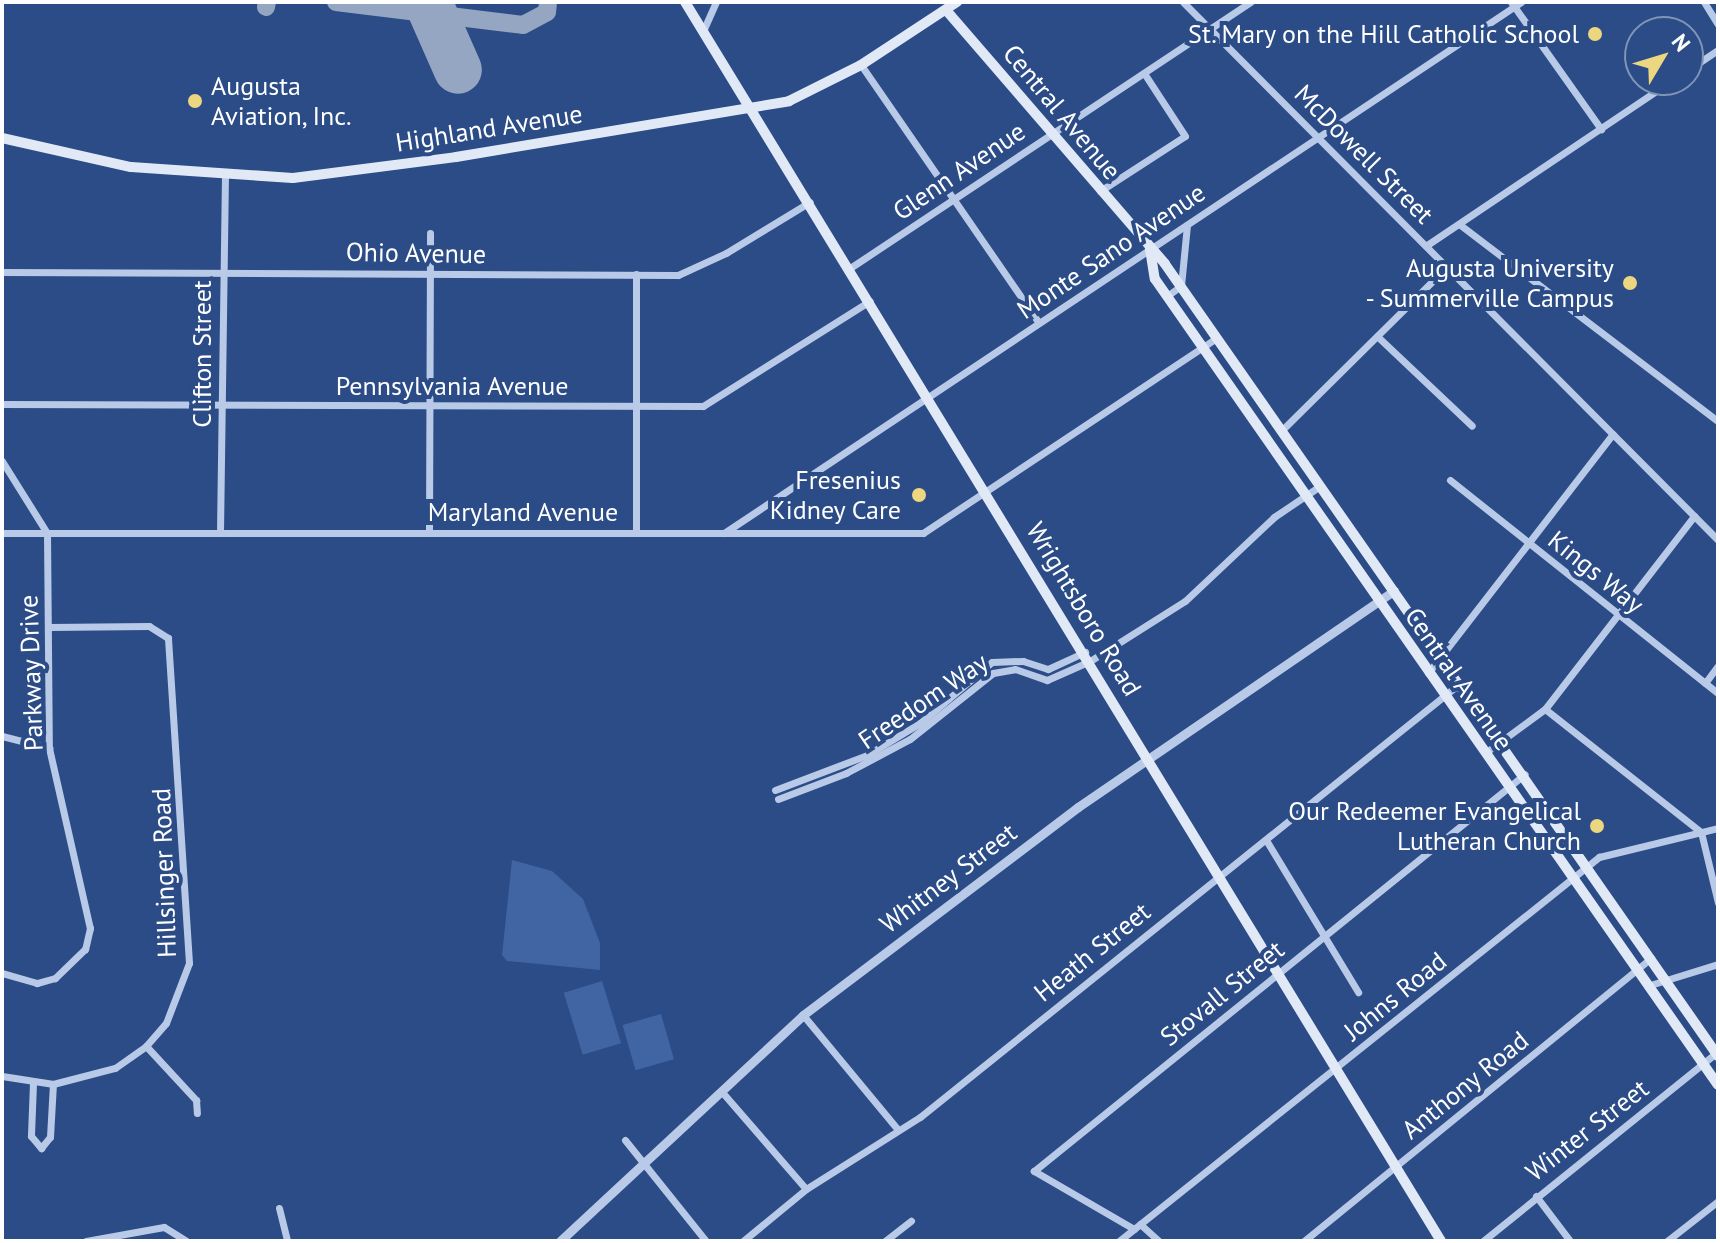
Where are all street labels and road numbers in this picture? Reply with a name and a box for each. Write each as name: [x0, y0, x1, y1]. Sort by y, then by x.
street label: Central Avenue: [996, 38, 1128, 186]
street label: McDowell Street: [1288, 78, 1440, 230]
street label: Highland Avenue: [393, 98, 585, 158]
street label: Glenn Avenue: [887, 115, 1031, 227]
street label: Monte Sano Avenue: [1011, 176, 1211, 326]
street label: Ohio Avenue: [345, 236, 487, 270]
street label: Clifton Street: [186, 280, 218, 428]
street label: Pennsylvania Avenue: [335, 370, 569, 402]
street label: Maryland Avenue: [427, 496, 619, 528]
street label: Wrightsboro Road: [1020, 517, 1148, 701]
street label: Kings Way: [1542, 524, 1650, 620]
street label: Parkway Drive: [13, 594, 49, 752]
street label: Central Avenue: [1398, 601, 1520, 757]
street label: Freedom Way: [852, 646, 994, 756]
street label: Hillsinger Road: [145, 788, 183, 958]
street label: Whitney Street: [873, 816, 1023, 940]
street label: Heath Street: [1028, 896, 1156, 1008]
street label: Stovall Street: [1154, 934, 1290, 1052]
street label: Johns Road: [1337, 945, 1453, 1047]
street label: Anthony Road: [1395, 1024, 1535, 1146]
street label: Winter Street: [1520, 1073, 1654, 1187]

